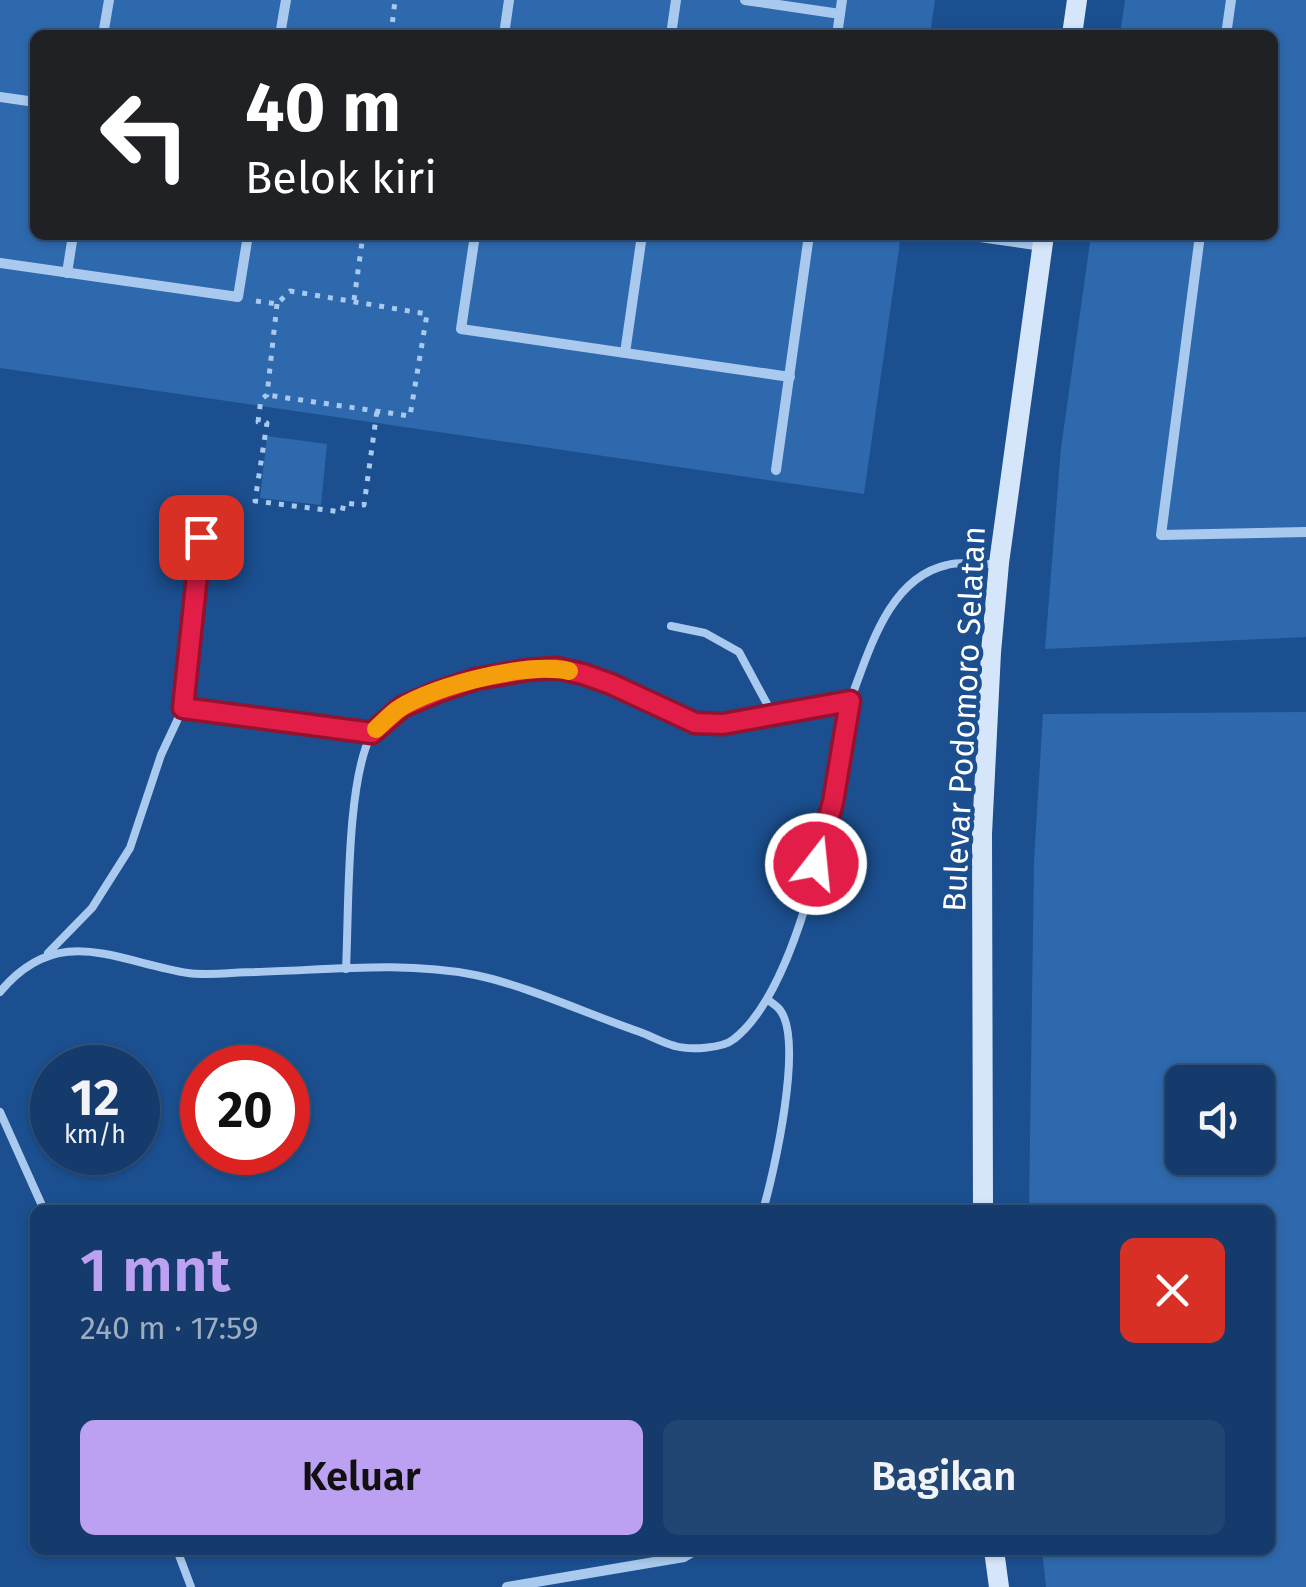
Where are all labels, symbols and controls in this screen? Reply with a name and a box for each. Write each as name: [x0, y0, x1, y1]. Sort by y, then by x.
text: 40 m: [245, 66, 401, 150]
icon: left: [80, 70, 210, 200]
text: Belok kiri: [245, 151, 437, 205]
pin: [159, 495, 244, 580]
icon: arrive: [174, 510, 229, 565]
street label: Bulevar Podomoro Selatan: [935, 525, 993, 913]
position arrow: [764, 812, 868, 916]
speed limit sign: 20: [180, 1045, 310, 1175]
map controls: [1165, 1065, 1275, 1175]
button: sound: [1165, 1065, 1275, 1175]
text: 12: [70, 1068, 120, 1128]
text: km/h: [64, 1120, 126, 1150]
text: 1 mnt: [80, 1235, 230, 1307]
button: close: [1120, 1238, 1225, 1343]
text: 240 m · 17:59: [80, 1309, 259, 1347]
button: Keluar: [80, 1420, 643, 1535]
button: Bagikan: [663, 1420, 1225, 1535]

